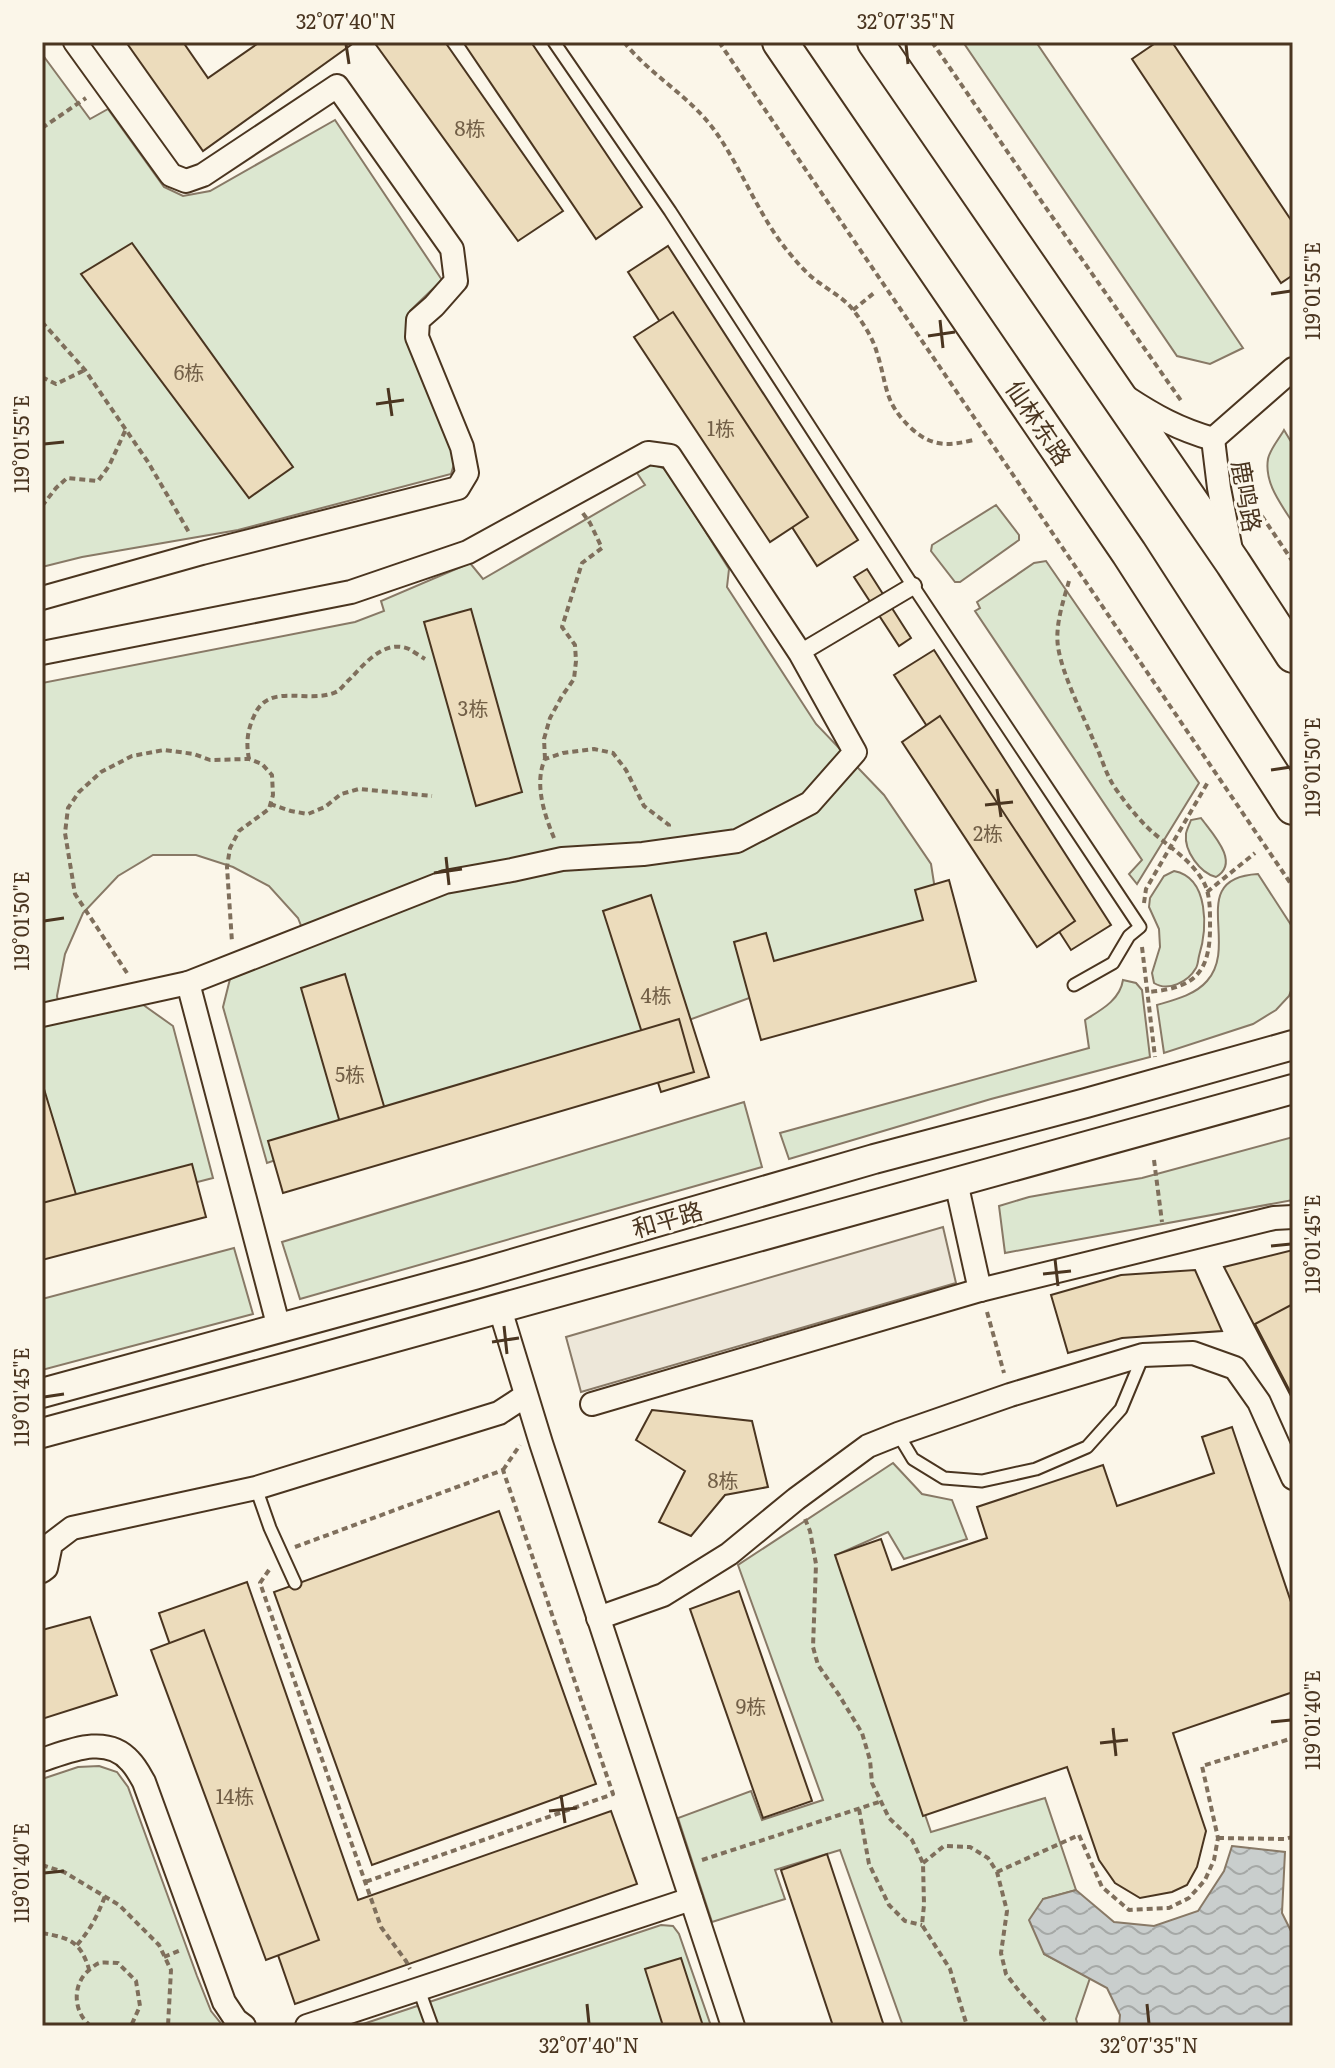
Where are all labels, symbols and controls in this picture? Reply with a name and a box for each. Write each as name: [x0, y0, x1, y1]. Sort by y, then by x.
text: 32°07'40"N: [296, 5, 396, 35]
text: 32°07'35"N: [857, 5, 955, 35]
house number: 8栋: [454, 112, 486, 142]
text: 119°01'55"E: [1296, 242, 1326, 340]
house number: 6栋: [174, 356, 204, 386]
street label: 仙林东路: [999, 372, 1081, 472]
text: 119°01'55"E: [5, 395, 35, 493]
house number: 1栋: [707, 412, 735, 442]
street label: 鹿鸣路: [1225, 458, 1271, 534]
house number: 3栋: [458, 692, 488, 722]
text: 119°01'50"E: [1296, 717, 1326, 817]
house number: 2栋: [973, 817, 1003, 847]
text: 119°01'50"E: [5, 871, 35, 971]
house number: 4栋: [640, 979, 672, 1009]
house number: 5栋: [335, 1058, 365, 1088]
street label: 和平路: [628, 1191, 706, 1245]
text: 119°01'45"E: [1296, 1195, 1326, 1293]
text: 119°01'45"E: [5, 1348, 35, 1446]
house number: 8栋: [707, 1464, 739, 1494]
text: 119°01'40"E: [1296, 1670, 1326, 1770]
house number: 9栋: [736, 1690, 766, 1720]
house number: 14栋: [216, 1780, 254, 1810]
text: 119°01'40"E: [5, 1823, 35, 1923]
text: 32°07'40"N: [539, 2029, 639, 2059]
text: 32°07'35"N: [1100, 2029, 1198, 2059]

